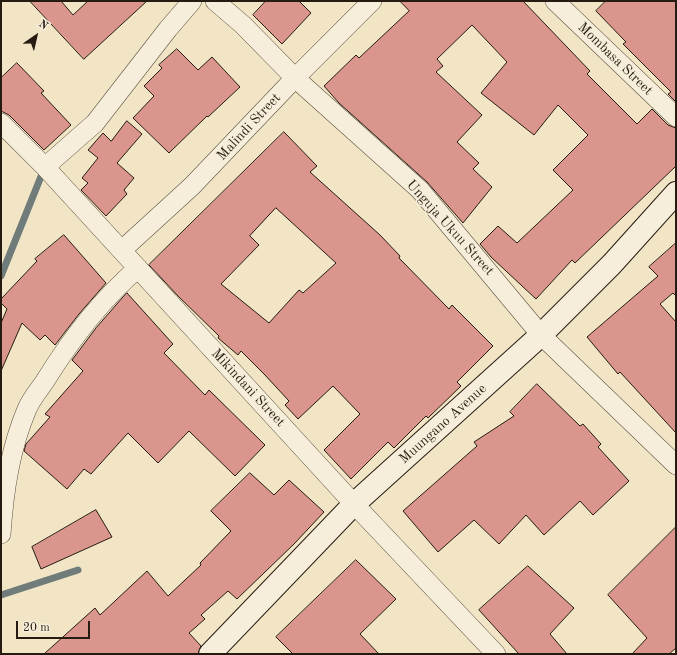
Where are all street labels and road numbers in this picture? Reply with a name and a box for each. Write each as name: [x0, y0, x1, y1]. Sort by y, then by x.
street label: Mombasa Street: [574, 19, 656, 99]
street label: Malindi Street: [214, 90, 284, 164]
street label: Unguja Ukuu Street: [403, 177, 497, 279]
street label: Mikindani Street: [208, 345, 288, 431]
street label: Muungano Avenue: [396, 380, 490, 468]

